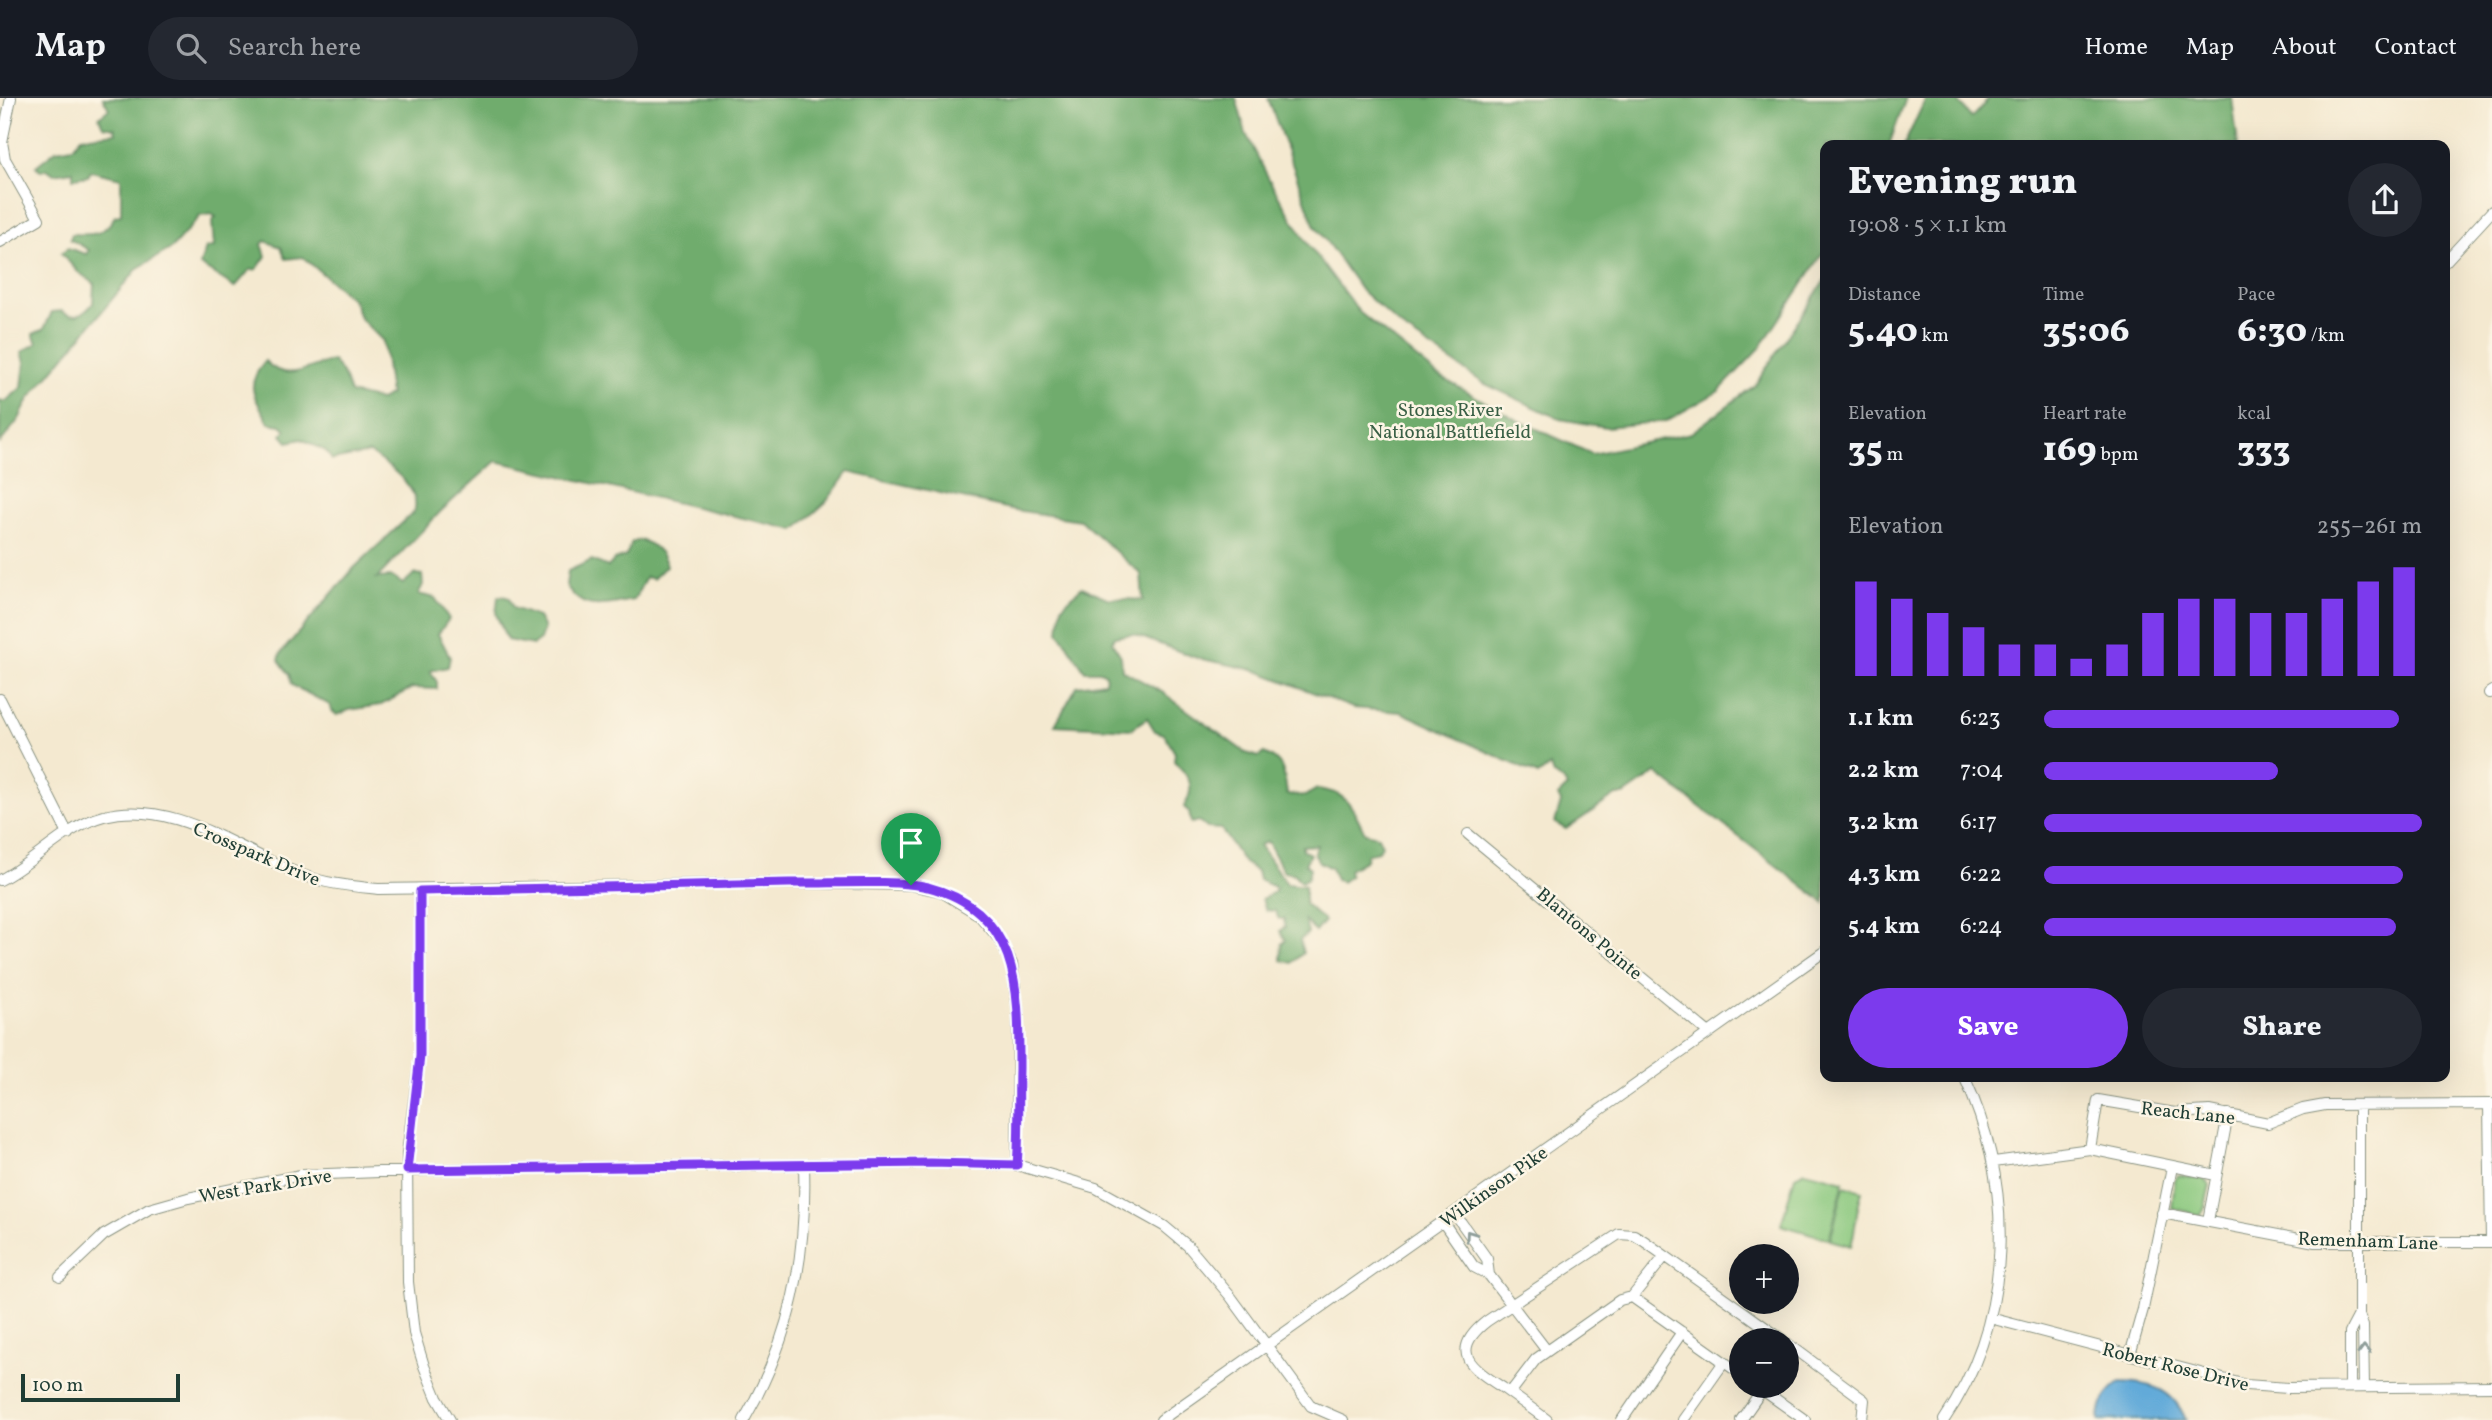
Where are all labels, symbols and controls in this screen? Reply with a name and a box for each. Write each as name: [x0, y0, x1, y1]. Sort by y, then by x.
search box: [148, 17, 638, 80]
text: Map: [35, 25, 106, 71]
icon: search: [172, 29, 210, 67]
text: Search here: [228, 30, 361, 66]
text: Home: [2084, 31, 2148, 65]
text: Map: [2186, 31, 2234, 65]
text: About: [2272, 31, 2337, 65]
text: Contact: [2375, 31, 2457, 65]
text: Evening run: [1848, 157, 2078, 210]
button: share: [2348, 163, 2422, 237]
text: 19:08 · 5 × 1.1 km: [1848, 210, 2007, 242]
text: Distance: [1848, 282, 1921, 308]
text: Time: [2043, 282, 2084, 308]
text: Pace: [2237, 282, 2275, 308]
text: 5.40: [1848, 308, 1918, 356]
text: 35:06: [2043, 308, 2130, 356]
text: 6:30: [2237, 308, 2307, 356]
text: km: [1918, 323, 1949, 349]
text: /km: [2307, 323, 2345, 349]
park label: Stones River National Battlefield: [1369, 398, 1531, 446]
text: Elevation: [1848, 401, 1927, 427]
text: Heart rate: [2043, 401, 2127, 427]
text: kcal: [2237, 401, 2271, 427]
text: 35: [1848, 427, 1883, 475]
text: 169: [2043, 427, 2097, 475]
text: 333: [2237, 427, 2291, 475]
text: m: [1883, 442, 1903, 468]
text: bpm: [2097, 442, 2139, 468]
text: Elevation: [1848, 511, 1944, 543]
text: 255–261 m: [2317, 511, 2422, 543]
text: 1.1 km: [1848, 703, 1914, 735]
text: 6:23: [1960, 703, 2001, 735]
text: 2.2 km: [1848, 755, 1919, 787]
text: 7:04: [1960, 755, 2004, 787]
text: 3.2 km: [1848, 807, 1919, 839]
text: 6:17: [1960, 807, 1997, 839]
pin: [881, 813, 941, 885]
street label: Crosspark Drive: [189, 816, 324, 893]
icon: arrive: [892, 824, 930, 862]
text: 4.3 km: [1848, 859, 1921, 891]
text: 6:22: [1960, 859, 2002, 891]
street label: Blantons Pointe: [1530, 882, 1647, 987]
text: 5.4 km: [1848, 911, 1920, 943]
text: 6:24: [1960, 911, 2002, 943]
button: Save: [1848, 988, 2128, 1068]
button: Share: [2142, 988, 2422, 1068]
street label: Reach Lane: [2139, 1096, 2236, 1132]
street label: Wilkinson Pike: [1435, 1141, 1553, 1235]
street label: West Park Drive: [197, 1164, 334, 1210]
street label: Remenham Lane: [2297, 1227, 2439, 1257]
one-way arrow: [1466, 1230, 1478, 1243]
map controls: [1729, 1244, 1799, 1398]
button: +: [1729, 1244, 1799, 1314]
button: −: [1729, 1328, 1799, 1398]
street label: Robert Rose Drive: [2099, 1337, 2252, 1399]
one-way arrow: [2356, 1345, 2372, 1355]
scale bar: [21, 1371, 180, 1403]
text: 100 m: [32, 1373, 83, 1399]

